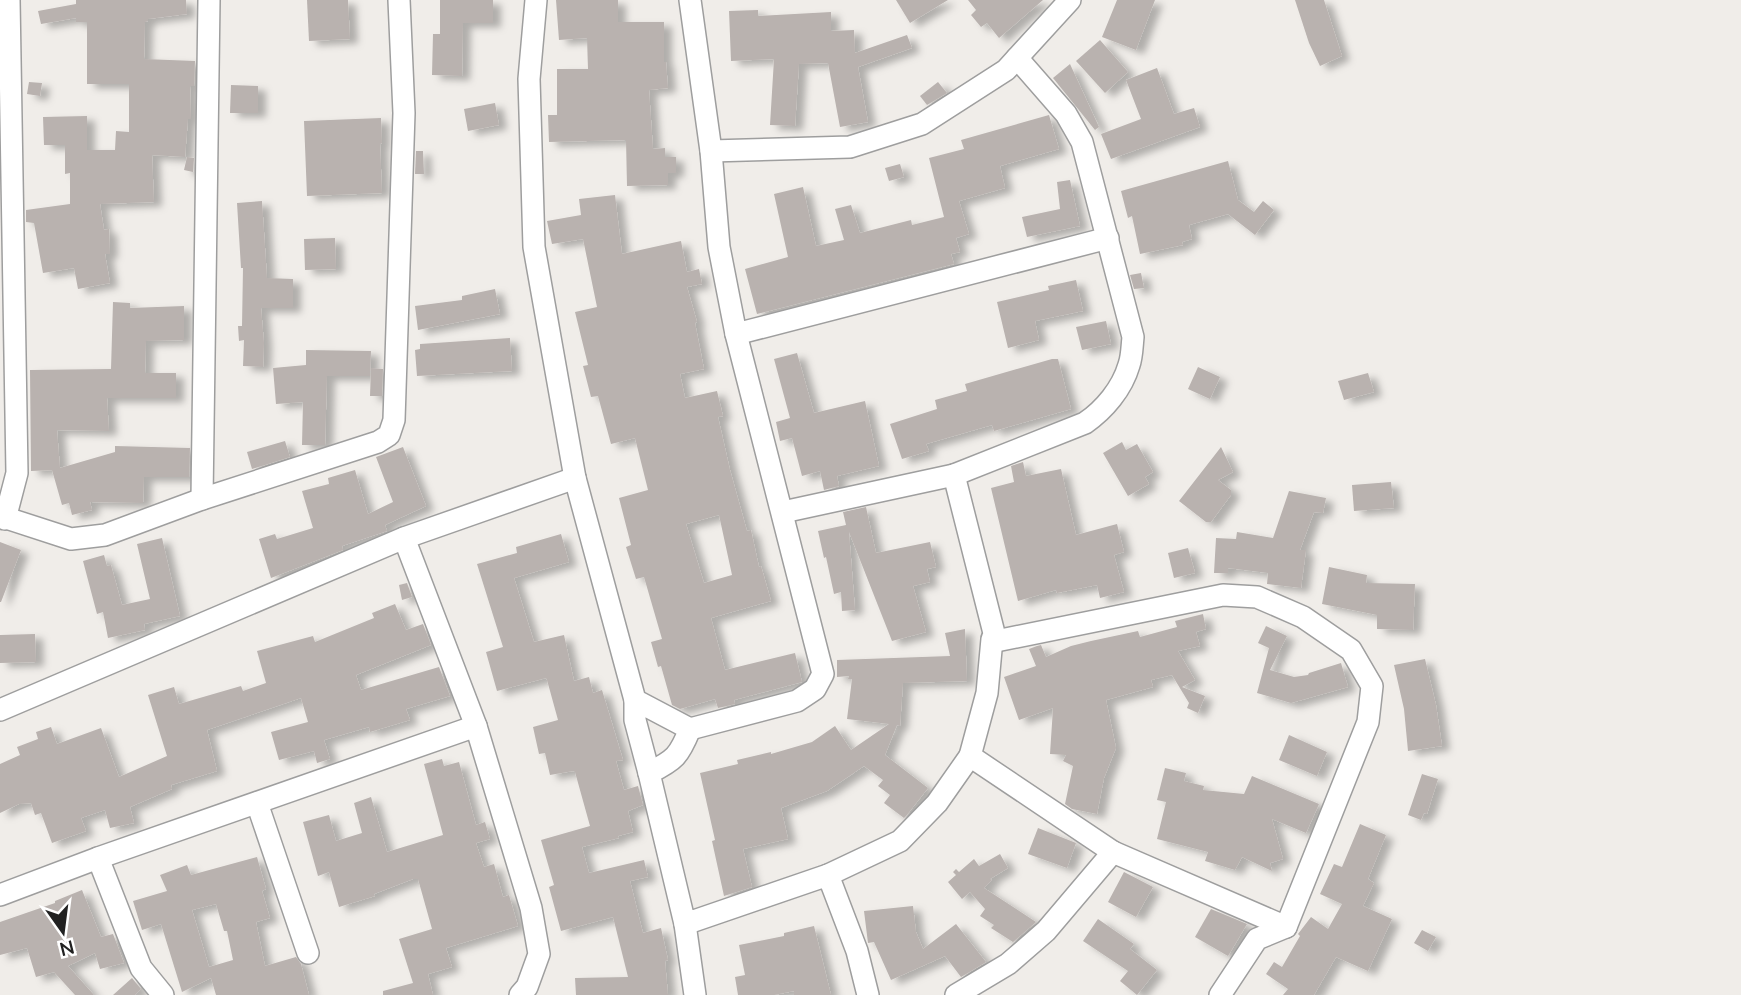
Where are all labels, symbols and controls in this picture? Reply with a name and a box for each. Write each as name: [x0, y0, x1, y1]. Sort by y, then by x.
north arrow: [28, 897, 98, 967]
text: N: [57, 933, 77, 962]

